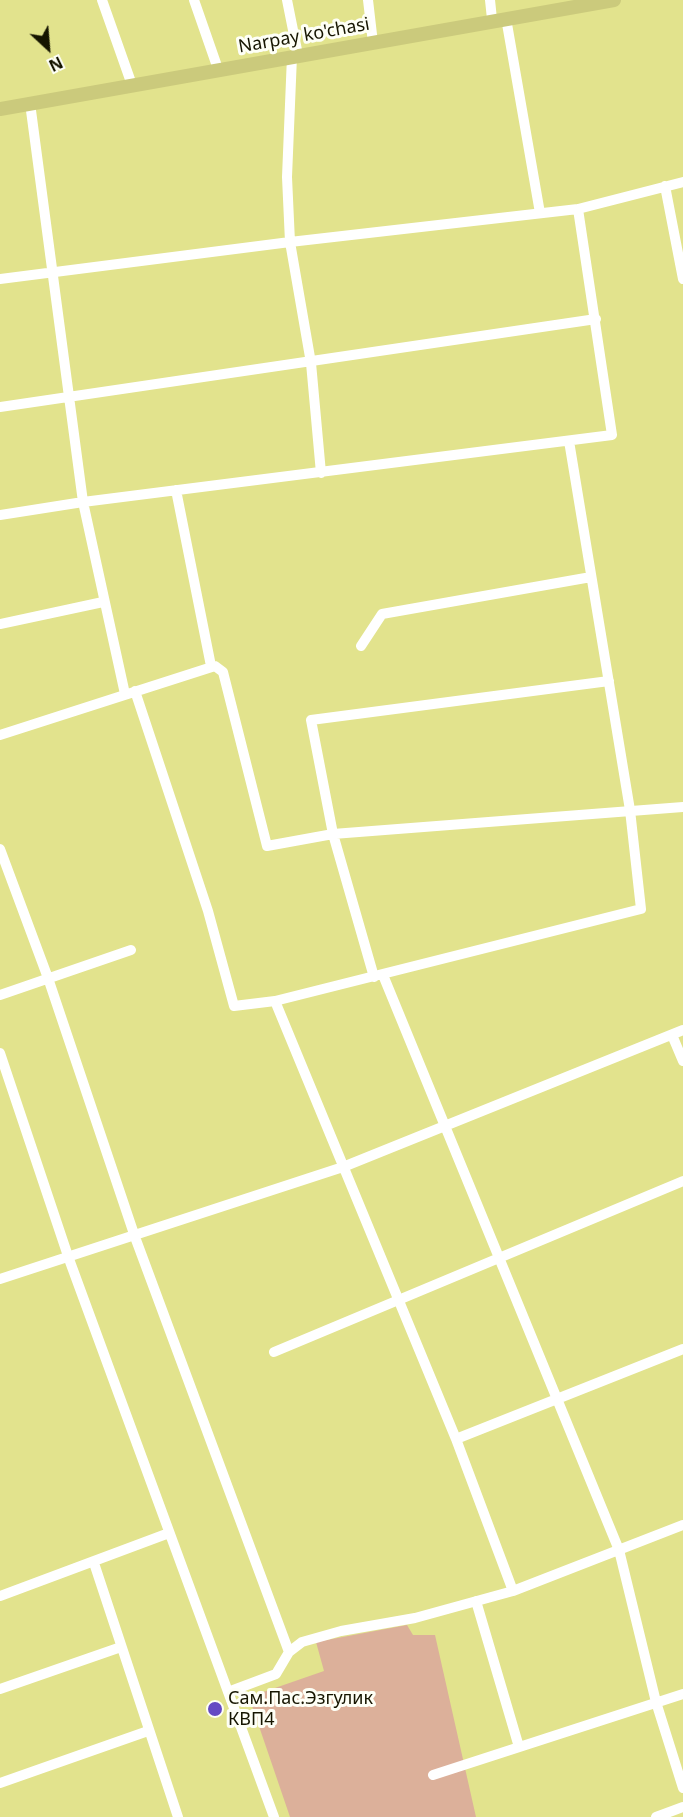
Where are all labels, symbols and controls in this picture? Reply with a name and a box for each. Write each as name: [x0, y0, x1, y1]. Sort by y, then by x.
street label: Narpay ko'chasi: [237, 14, 371, 58]
north arrow: [18, 18, 78, 78]
text: N: [45, 51, 67, 77]
place label: Сам.Пас.Эзгулик КВП4: [228, 1688, 373, 1730]
marker: Сам.Пас.Эзгулик КВП4: [206, 1700, 224, 1718]

